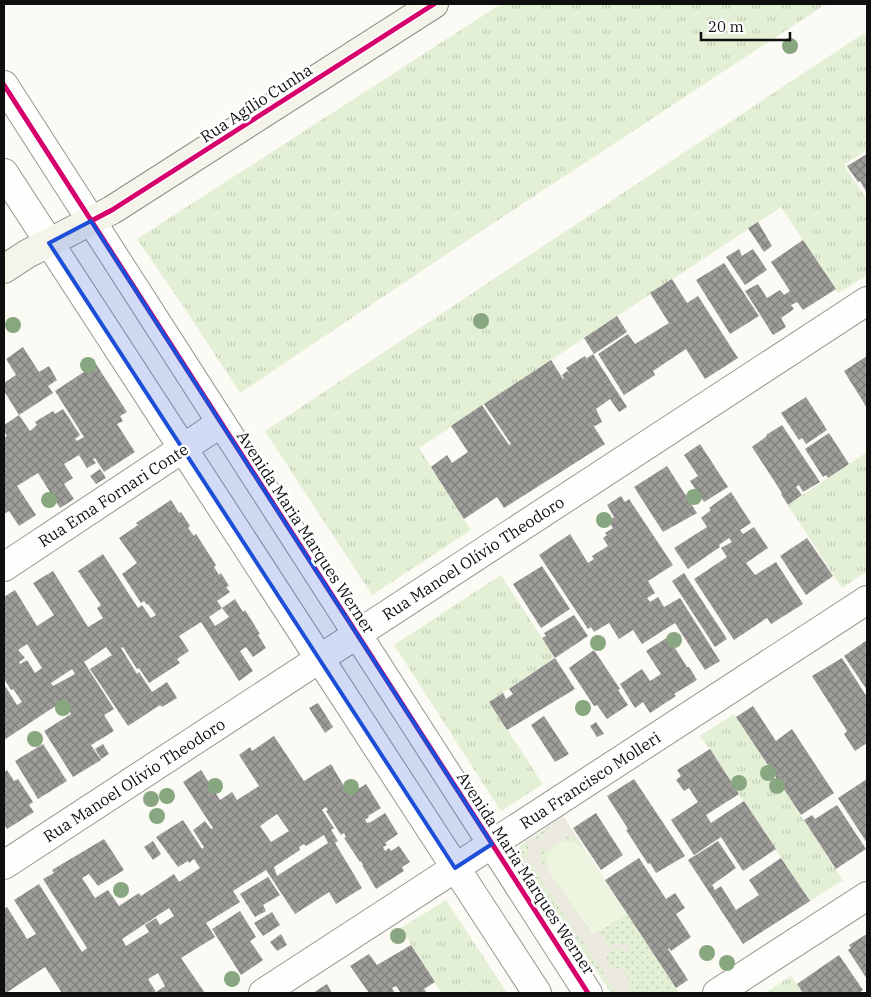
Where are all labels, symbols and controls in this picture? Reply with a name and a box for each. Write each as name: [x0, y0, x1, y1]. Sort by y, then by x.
scale bar: [701, 10, 790, 42]
text: 20 m: [708, 17, 744, 36]
street label: Rua Agílio Cunha: [196, 59, 316, 147]
street label: Avenida Maria Marques Werner: [233, 427, 379, 637]
street label: Rua Ema Fornari Conte: [34, 439, 192, 551]
street label: Rua Manoel Olívio Theodoro: [378, 492, 568, 624]
street label: Rua Manoel Olívio Theodoro: [39, 714, 229, 846]
street label: Rua Francisco Molleri: [516, 727, 664, 833]
street label: Avenida Maria Marques Werner: [453, 768, 599, 978]

